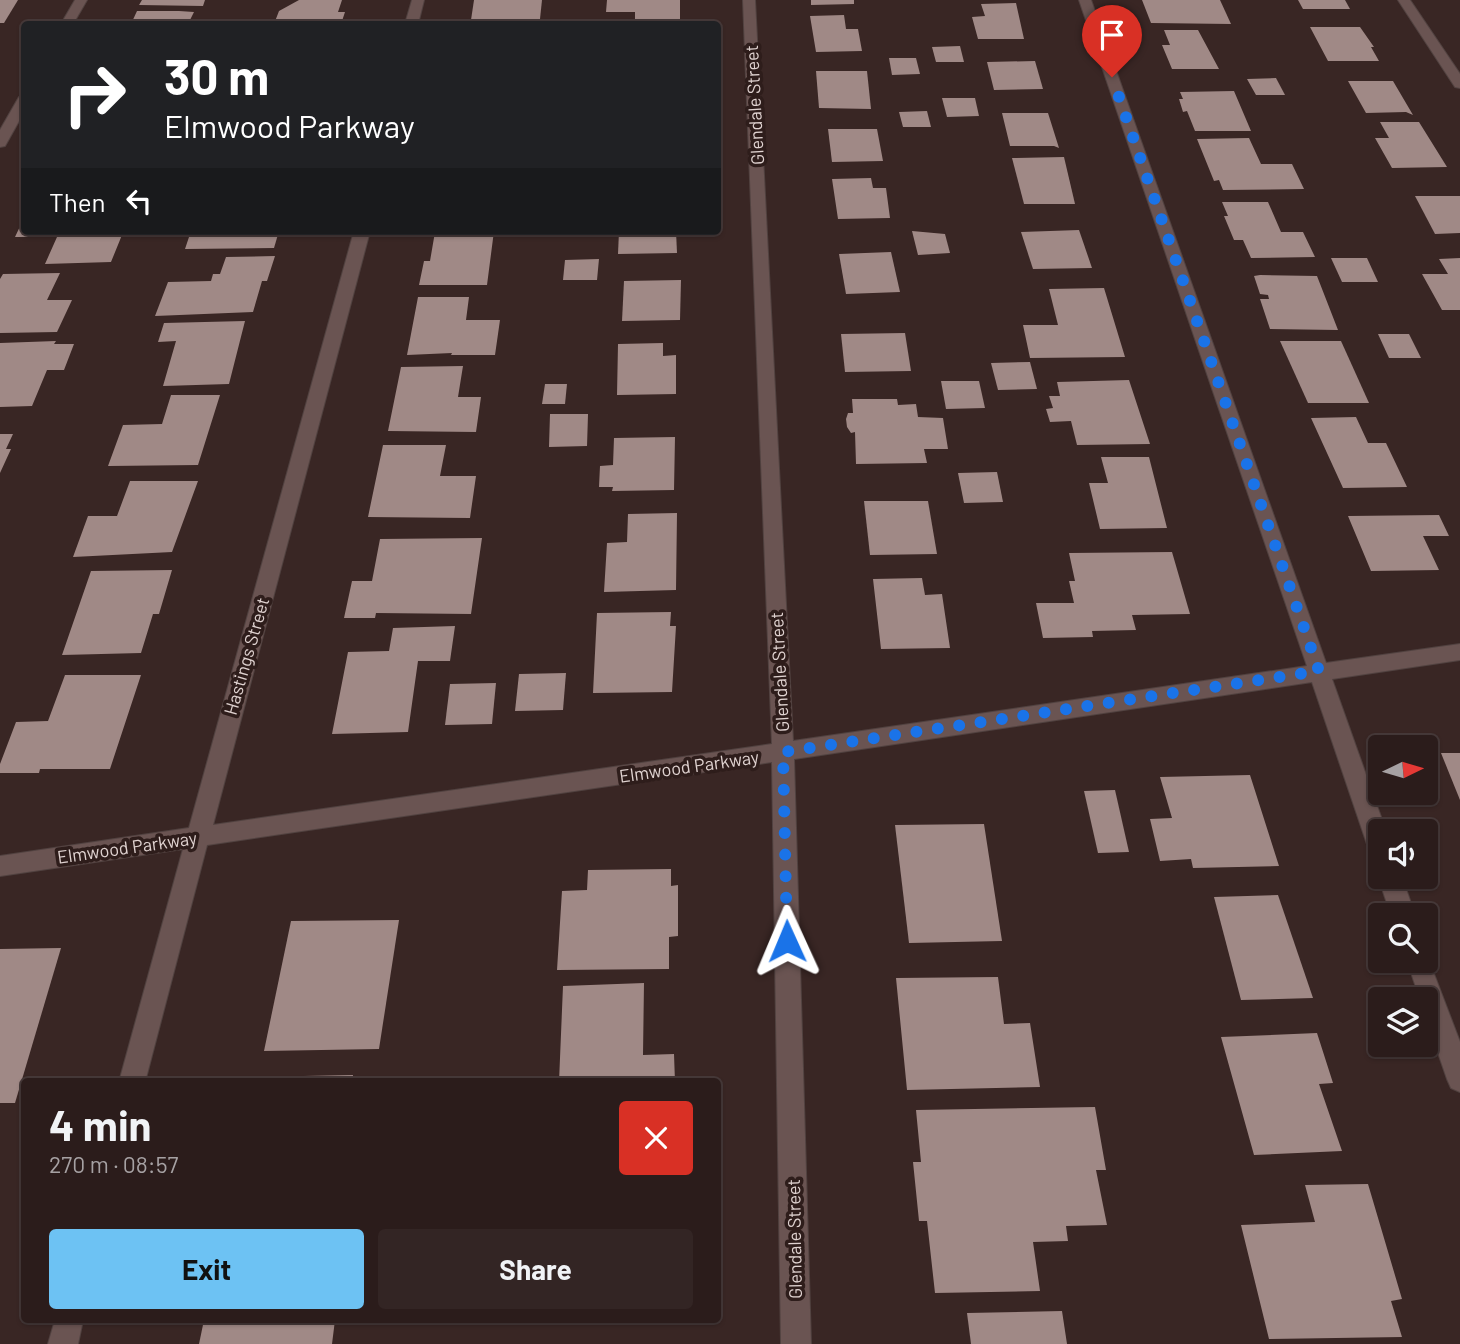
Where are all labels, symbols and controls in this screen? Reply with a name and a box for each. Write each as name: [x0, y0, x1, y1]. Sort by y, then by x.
pin: [1082, 5, 1142, 77]
icon: arrive: [1093, 16, 1131, 54]
street label: Glendale Street: [740, 45, 768, 165]
text: 30 m: [164, 46, 269, 105]
icon: right: [49, 49, 140, 140]
text: Elmwood Parkway: [164, 106, 415, 144]
icon: left: [120, 182, 158, 220]
text: Then: [49, 186, 106, 217]
street label: Hastings Street: [219, 595, 273, 717]
street label: Glendale Street: [765, 612, 793, 732]
north arrow: [1368, 735, 1438, 805]
map controls: [1368, 735, 1438, 1057]
street label: Elmwood Parkway: [618, 745, 760, 787]
button: sound: [1368, 819, 1438, 889]
street label: Elmwood Parkway: [56, 826, 198, 868]
button: search: [1368, 903, 1438, 973]
position arrow: [750, 904, 824, 978]
button: layers: [1368, 987, 1438, 1057]
text: 4 min: [49, 1099, 152, 1149]
button: close: [619, 1101, 693, 1175]
text: 270 m · 08:57: [49, 1150, 178, 1178]
street label: Glendale Street: [782, 1179, 806, 1299]
button: Exit: [49, 1229, 364, 1309]
button: Share: [378, 1229, 693, 1309]

